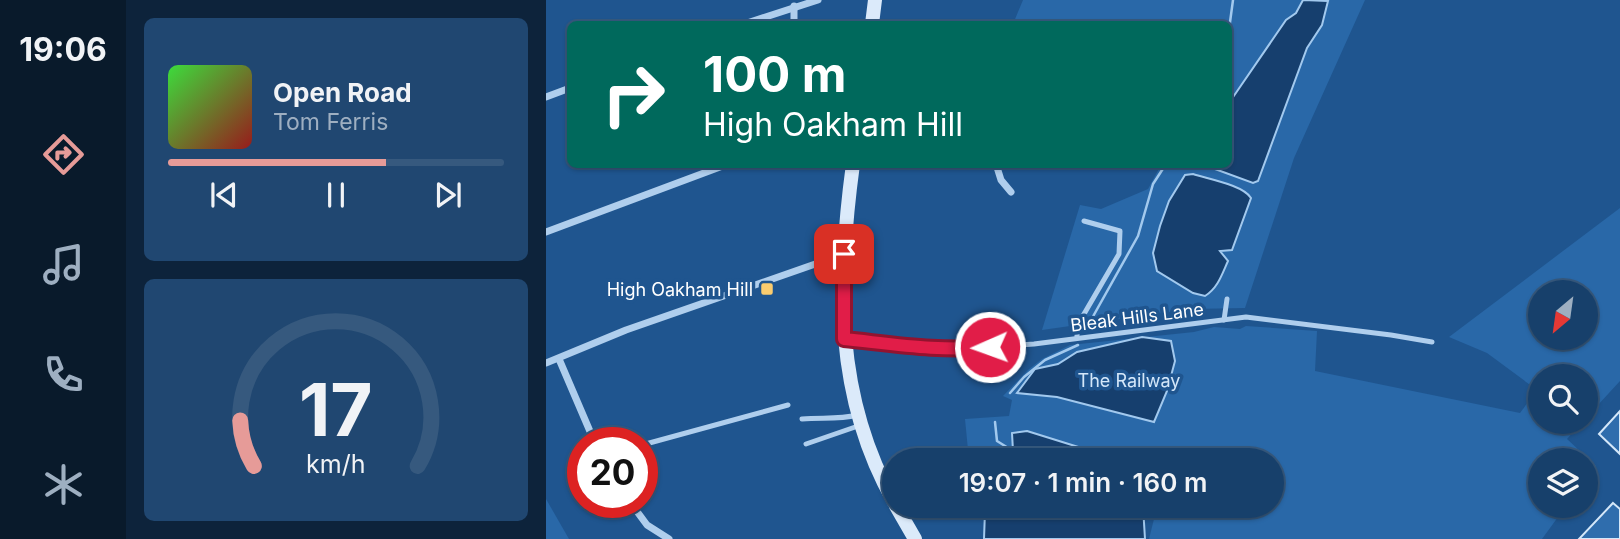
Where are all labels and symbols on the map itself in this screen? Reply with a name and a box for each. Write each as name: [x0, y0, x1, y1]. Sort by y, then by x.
pin: [814, 224, 874, 284]
place label: High Oakham Hill: [607, 279, 753, 300]
north arrow: [1528, 280, 1598, 350]
marker: High Oakham Hill: [759, 281, 775, 297]
street label: Bleak Hills Lane: [1069, 298, 1205, 336]
position arrow: [953, 310, 1027, 384]
park label: The Railway: [1078, 370, 1180, 391]
speed limit sign: 20: [567, 427, 658, 518]

